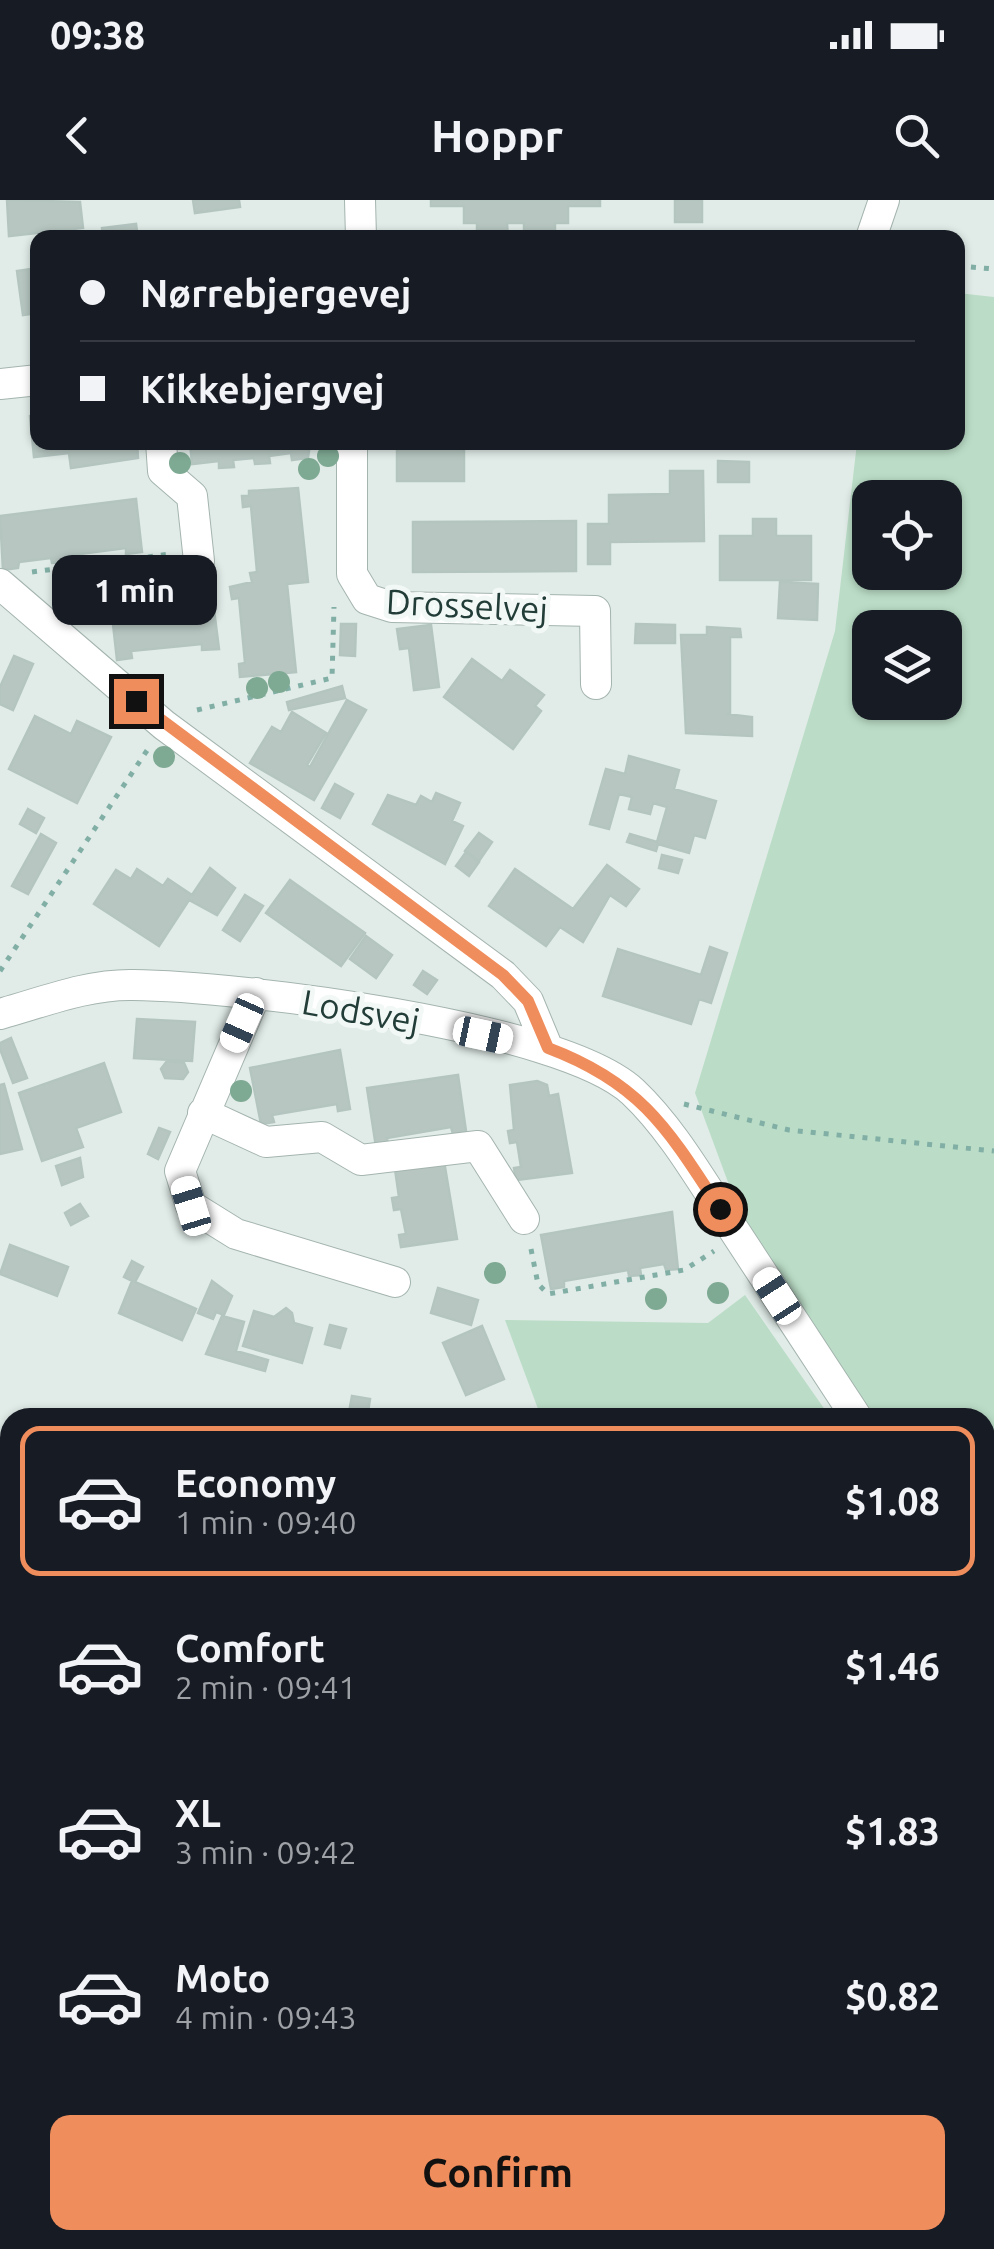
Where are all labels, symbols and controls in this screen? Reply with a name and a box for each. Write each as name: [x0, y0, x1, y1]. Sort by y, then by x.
text: 09:38: [50, 14, 145, 56]
icon: back: [50, 108, 105, 163]
icon: search: [889, 108, 944, 163]
text: Hoppr: [431, 110, 563, 161]
text: Nørrebjergevej: [140, 272, 411, 314]
text: Kikkebjergvej: [140, 368, 384, 410]
map controls: [852, 480, 962, 720]
button: locate: [852, 480, 962, 590]
callout: 1 min: [54, 556, 218, 626]
text: 1 min: [94, 572, 175, 608]
street label: Drosselvej: [385, 581, 549, 629]
button: layers: [852, 610, 962, 720]
route end: [114, 679, 159, 724]
street label: Lodsvej: [299, 981, 423, 1041]
car: [216, 989, 268, 1057]
car: [451, 1014, 515, 1056]
car: [168, 1173, 214, 1239]
route start: [698, 1187, 743, 1232]
car: [748, 1263, 806, 1329]
icon: car: [55, 1456, 145, 1546]
text: Economy: [175, 1462, 336, 1504]
text: $1.08: [845, 1480, 940, 1522]
text: 1 min · 09:40: [175, 1504, 357, 1540]
icon: car: [55, 1621, 145, 1711]
text: Comfort: [175, 1627, 325, 1669]
text: $1.46: [845, 1645, 940, 1687]
text: 2 min · 09:41: [175, 1669, 357, 1705]
icon: car: [55, 1786, 145, 1876]
text: XL: [175, 1792, 221, 1834]
text: $1.83: [845, 1810, 940, 1852]
text: 3 min · 09:42: [175, 1834, 357, 1870]
icon: car: [55, 1951, 145, 2041]
text: Moto: [175, 1957, 270, 1999]
text: $0.82: [845, 1975, 940, 2017]
text: 4 min · 09:43: [175, 1999, 357, 2035]
button: Confirm: [50, 2115, 945, 2230]

